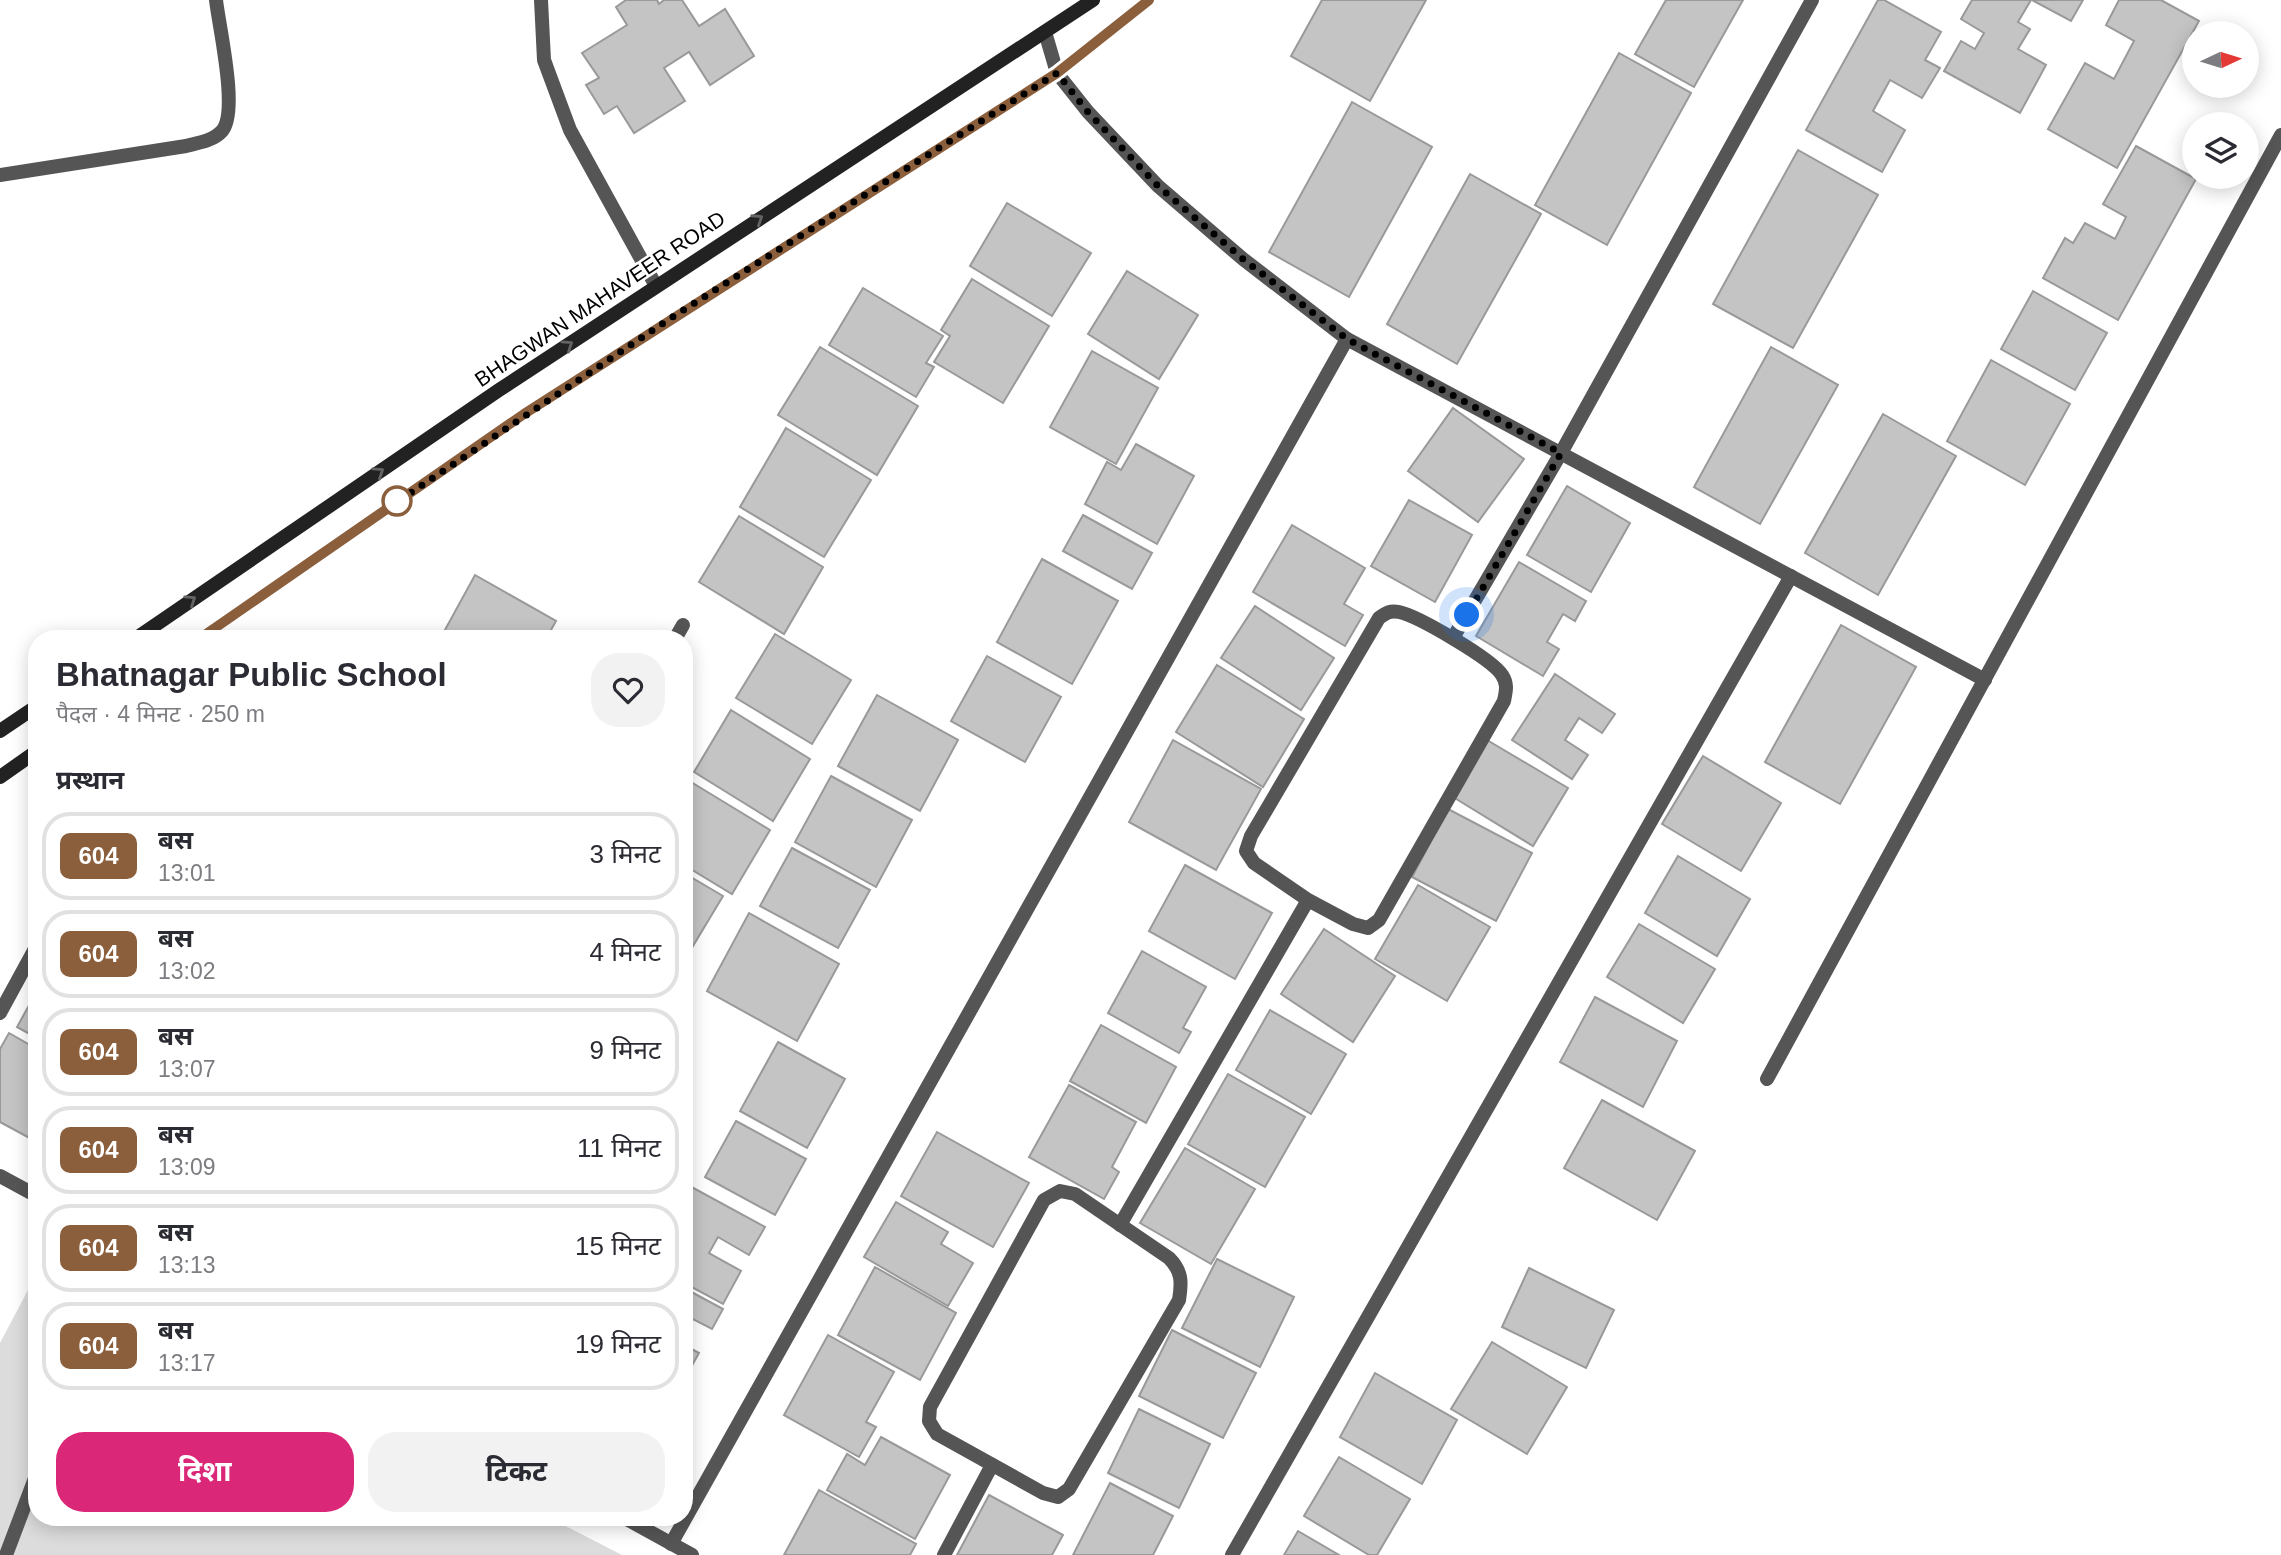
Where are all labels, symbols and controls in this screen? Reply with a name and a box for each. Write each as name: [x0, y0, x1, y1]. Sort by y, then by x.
north arrow: [2182, 21, 2259, 98]
map controls: [2182, 21, 2259, 189]
button: layers: [2182, 112, 2259, 189]
street label: BHAGWAN MAHAVEER ROAD: [470, 206, 729, 391]
one-way arrow: [750, 215, 763, 228]
one-way arrow: [560, 341, 573, 353]
one-way arrow: [371, 468, 384, 480]
unlabelled marker: [382, 486, 412, 516]
one-way arrow: [183, 596, 196, 608]
your location: [1449, 597, 1484, 632]
button: heart: [591, 653, 665, 727]
text: Bhatnagar Public School: [56, 656, 447, 693]
text: पैदल · 4 मिनट · 250 m: [56, 701, 265, 727]
text: प्रस्थान: [56, 765, 124, 795]
text: बस: [158, 825, 193, 855]
text: 3 मिनट: [590, 839, 661, 869]
text: 604: [78, 842, 119, 869]
text: 13:01: [158, 860, 216, 886]
text: बस: [158, 923, 193, 953]
text: 4 मिनट: [590, 937, 661, 967]
text: 604: [78, 940, 119, 967]
text: 13:02: [158, 958, 216, 984]
text: बस: [158, 1021, 193, 1051]
text: 9 मिनट: [590, 1035, 661, 1065]
text: 604: [78, 1038, 119, 1065]
text: 13:07: [158, 1056, 216, 1082]
text: बस: [158, 1119, 193, 1149]
text: 11 मिनट: [577, 1133, 661, 1163]
text: 604: [78, 1136, 119, 1163]
text: 13:09: [158, 1154, 216, 1180]
text: बस: [158, 1217, 193, 1247]
text: 15 मिनट: [575, 1231, 661, 1261]
text: 604: [78, 1234, 119, 1261]
text: 13:13: [158, 1252, 216, 1278]
text: बस: [158, 1315, 193, 1345]
text: 19 मिनट: [575, 1329, 661, 1359]
text: 604: [78, 1332, 119, 1359]
text: 13:17: [158, 1350, 216, 1376]
button: दिशा: [56, 1432, 354, 1512]
button: टिकट: [368, 1432, 665, 1512]

